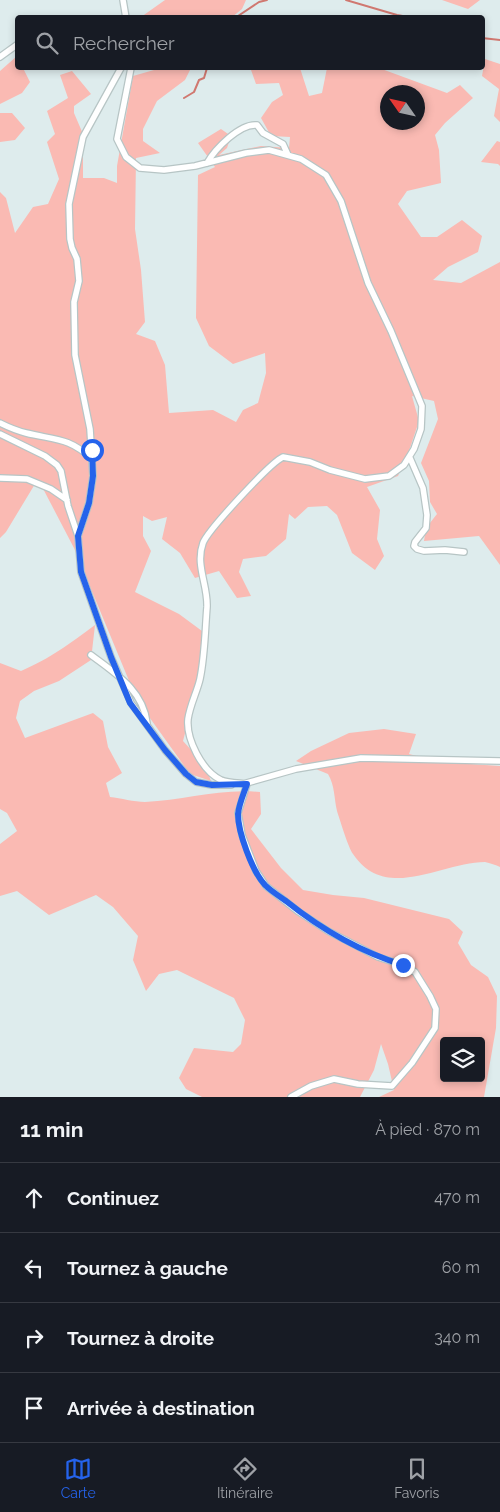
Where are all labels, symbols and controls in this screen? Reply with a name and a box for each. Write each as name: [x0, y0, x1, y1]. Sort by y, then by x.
search box: [15, 15, 485, 70]
icon: search: [33, 29, 61, 57]
text: Rechercher: [73, 32, 175, 54]
north arrow: [380, 85, 425, 130]
route start: [81, 439, 104, 462]
route end: [392, 954, 415, 977]
map controls: [440, 1037, 485, 1082]
button: layers: [440, 1037, 485, 1082]
text: 11 min: [20, 1117, 83, 1142]
text: À pied · 870 m: [375, 1120, 480, 1139]
icon: ahead: [20, 1184, 48, 1212]
text: Continuez: [67, 1187, 159, 1209]
text: 470 m: [434, 1188, 480, 1207]
icon: left: [20, 1254, 48, 1282]
text: Tournez à gauche: [67, 1257, 228, 1279]
text: 60 m: [442, 1258, 480, 1277]
icon: right: [20, 1324, 48, 1352]
text: Tournez à droite: [67, 1327, 214, 1349]
text: 340 m: [434, 1328, 480, 1347]
icon: arrive: [20, 1394, 48, 1422]
text: Arrivée à destination: [67, 1397, 255, 1419]
tab: Carte: [61, 1455, 96, 1501]
tab: Itinéraire: [217, 1455, 273, 1501]
tab: Favoris: [394, 1455, 439, 1501]

